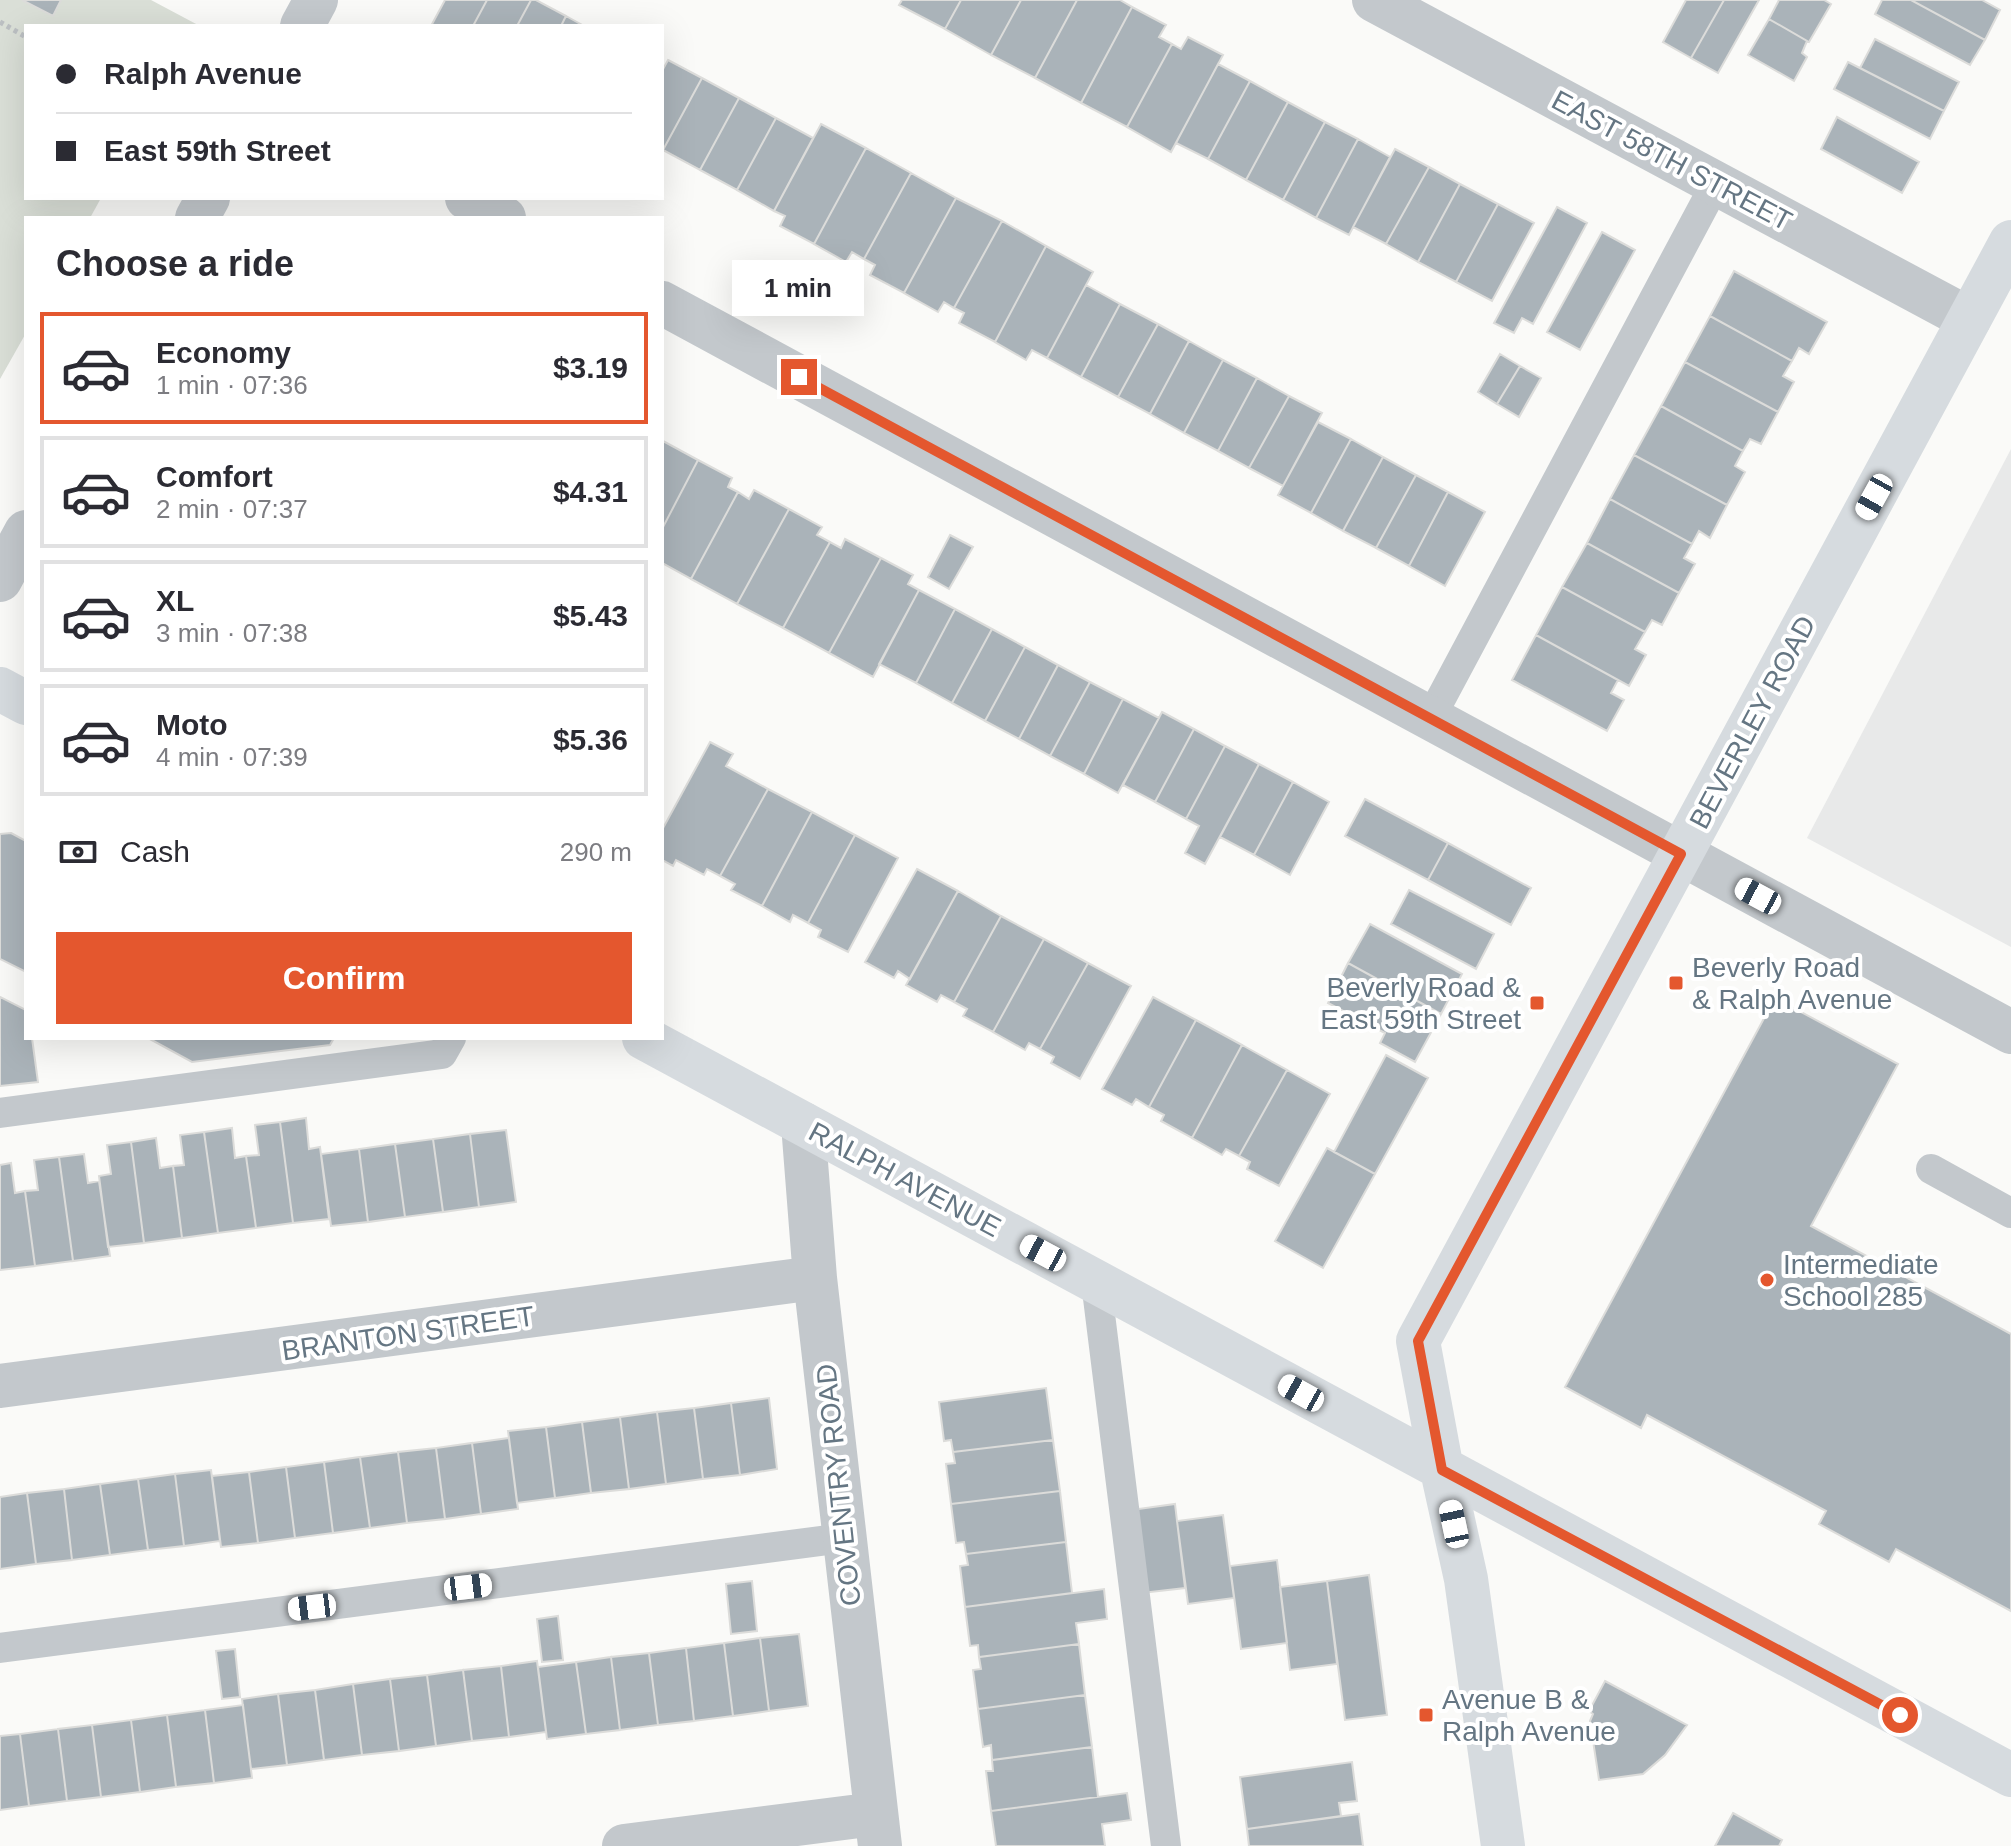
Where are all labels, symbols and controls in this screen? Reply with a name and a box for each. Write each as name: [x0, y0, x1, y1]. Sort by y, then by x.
text: Ralph Avenue: [104, 57, 302, 90]
street label: EAST 58TH STREET: [1547, 84, 1797, 237]
text: East 59th Street: [104, 134, 331, 167]
text: Choose a ride: [56, 243, 294, 284]
callout: 1 min: [733, 261, 865, 317]
text: 1 min: [764, 273, 832, 303]
icon: car: [60, 332, 132, 404]
text: Economy: [156, 336, 291, 369]
text: $3.19: [553, 351, 628, 384]
route end: [781, 359, 817, 395]
text: 1 min · 07:36: [156, 370, 308, 400]
icon: car: [60, 456, 132, 528]
text: Comfort: [156, 460, 273, 493]
car: [1852, 470, 1896, 524]
text: $4.31: [553, 475, 628, 508]
text: 2 min · 07:37: [156, 494, 308, 524]
icon: car: [60, 580, 132, 652]
text: XL: [156, 584, 194, 617]
text: $5.43: [553, 599, 628, 632]
street label: BEVERLEY ROAD: [1683, 611, 1822, 834]
text: 3 min · 07:38: [156, 618, 308, 648]
icon: car: [60, 704, 132, 776]
text: Moto: [156, 708, 228, 741]
text: $5.36: [553, 723, 628, 756]
text: 4 min · 07:39: [156, 742, 308, 772]
icon: cash: [56, 830, 100, 874]
text: Cash: [120, 835, 190, 868]
text: 290 m: [560, 837, 632, 867]
car: [1731, 874, 1785, 918]
button: Confirm: [56, 932, 632, 1024]
place label: Beverly Road & Ralph Avenue: [1692, 952, 1892, 1015]
place label: Beverly Road & East 59th Street: [1320, 972, 1521, 1035]
marker: Beverly Road & Ralph Avenue: [1667, 974, 1685, 992]
marker: Beverly Road & East 59th Street: [1528, 994, 1546, 1012]
street label: RALPH AVENUE: [804, 1116, 1006, 1243]
car: [1016, 1231, 1070, 1275]
place label: Intermediate School 285: [1783, 1249, 1939, 1312]
marker: Intermediate School 285: [1758, 1271, 1776, 1289]
street label: BRANTON STREET: [280, 1300, 536, 1367]
street label: COVENTRY ROAD: [810, 1362, 867, 1608]
car: [1274, 1371, 1328, 1415]
car: [1437, 1498, 1471, 1550]
car: [443, 1572, 493, 1602]
car: [287, 1592, 337, 1622]
place label: Avenue B & Ralph Avenue: [1442, 1684, 1616, 1747]
route start: [1882, 1697, 1918, 1733]
marker: Avenue B & Ralph Avenue: [1417, 1706, 1435, 1724]

